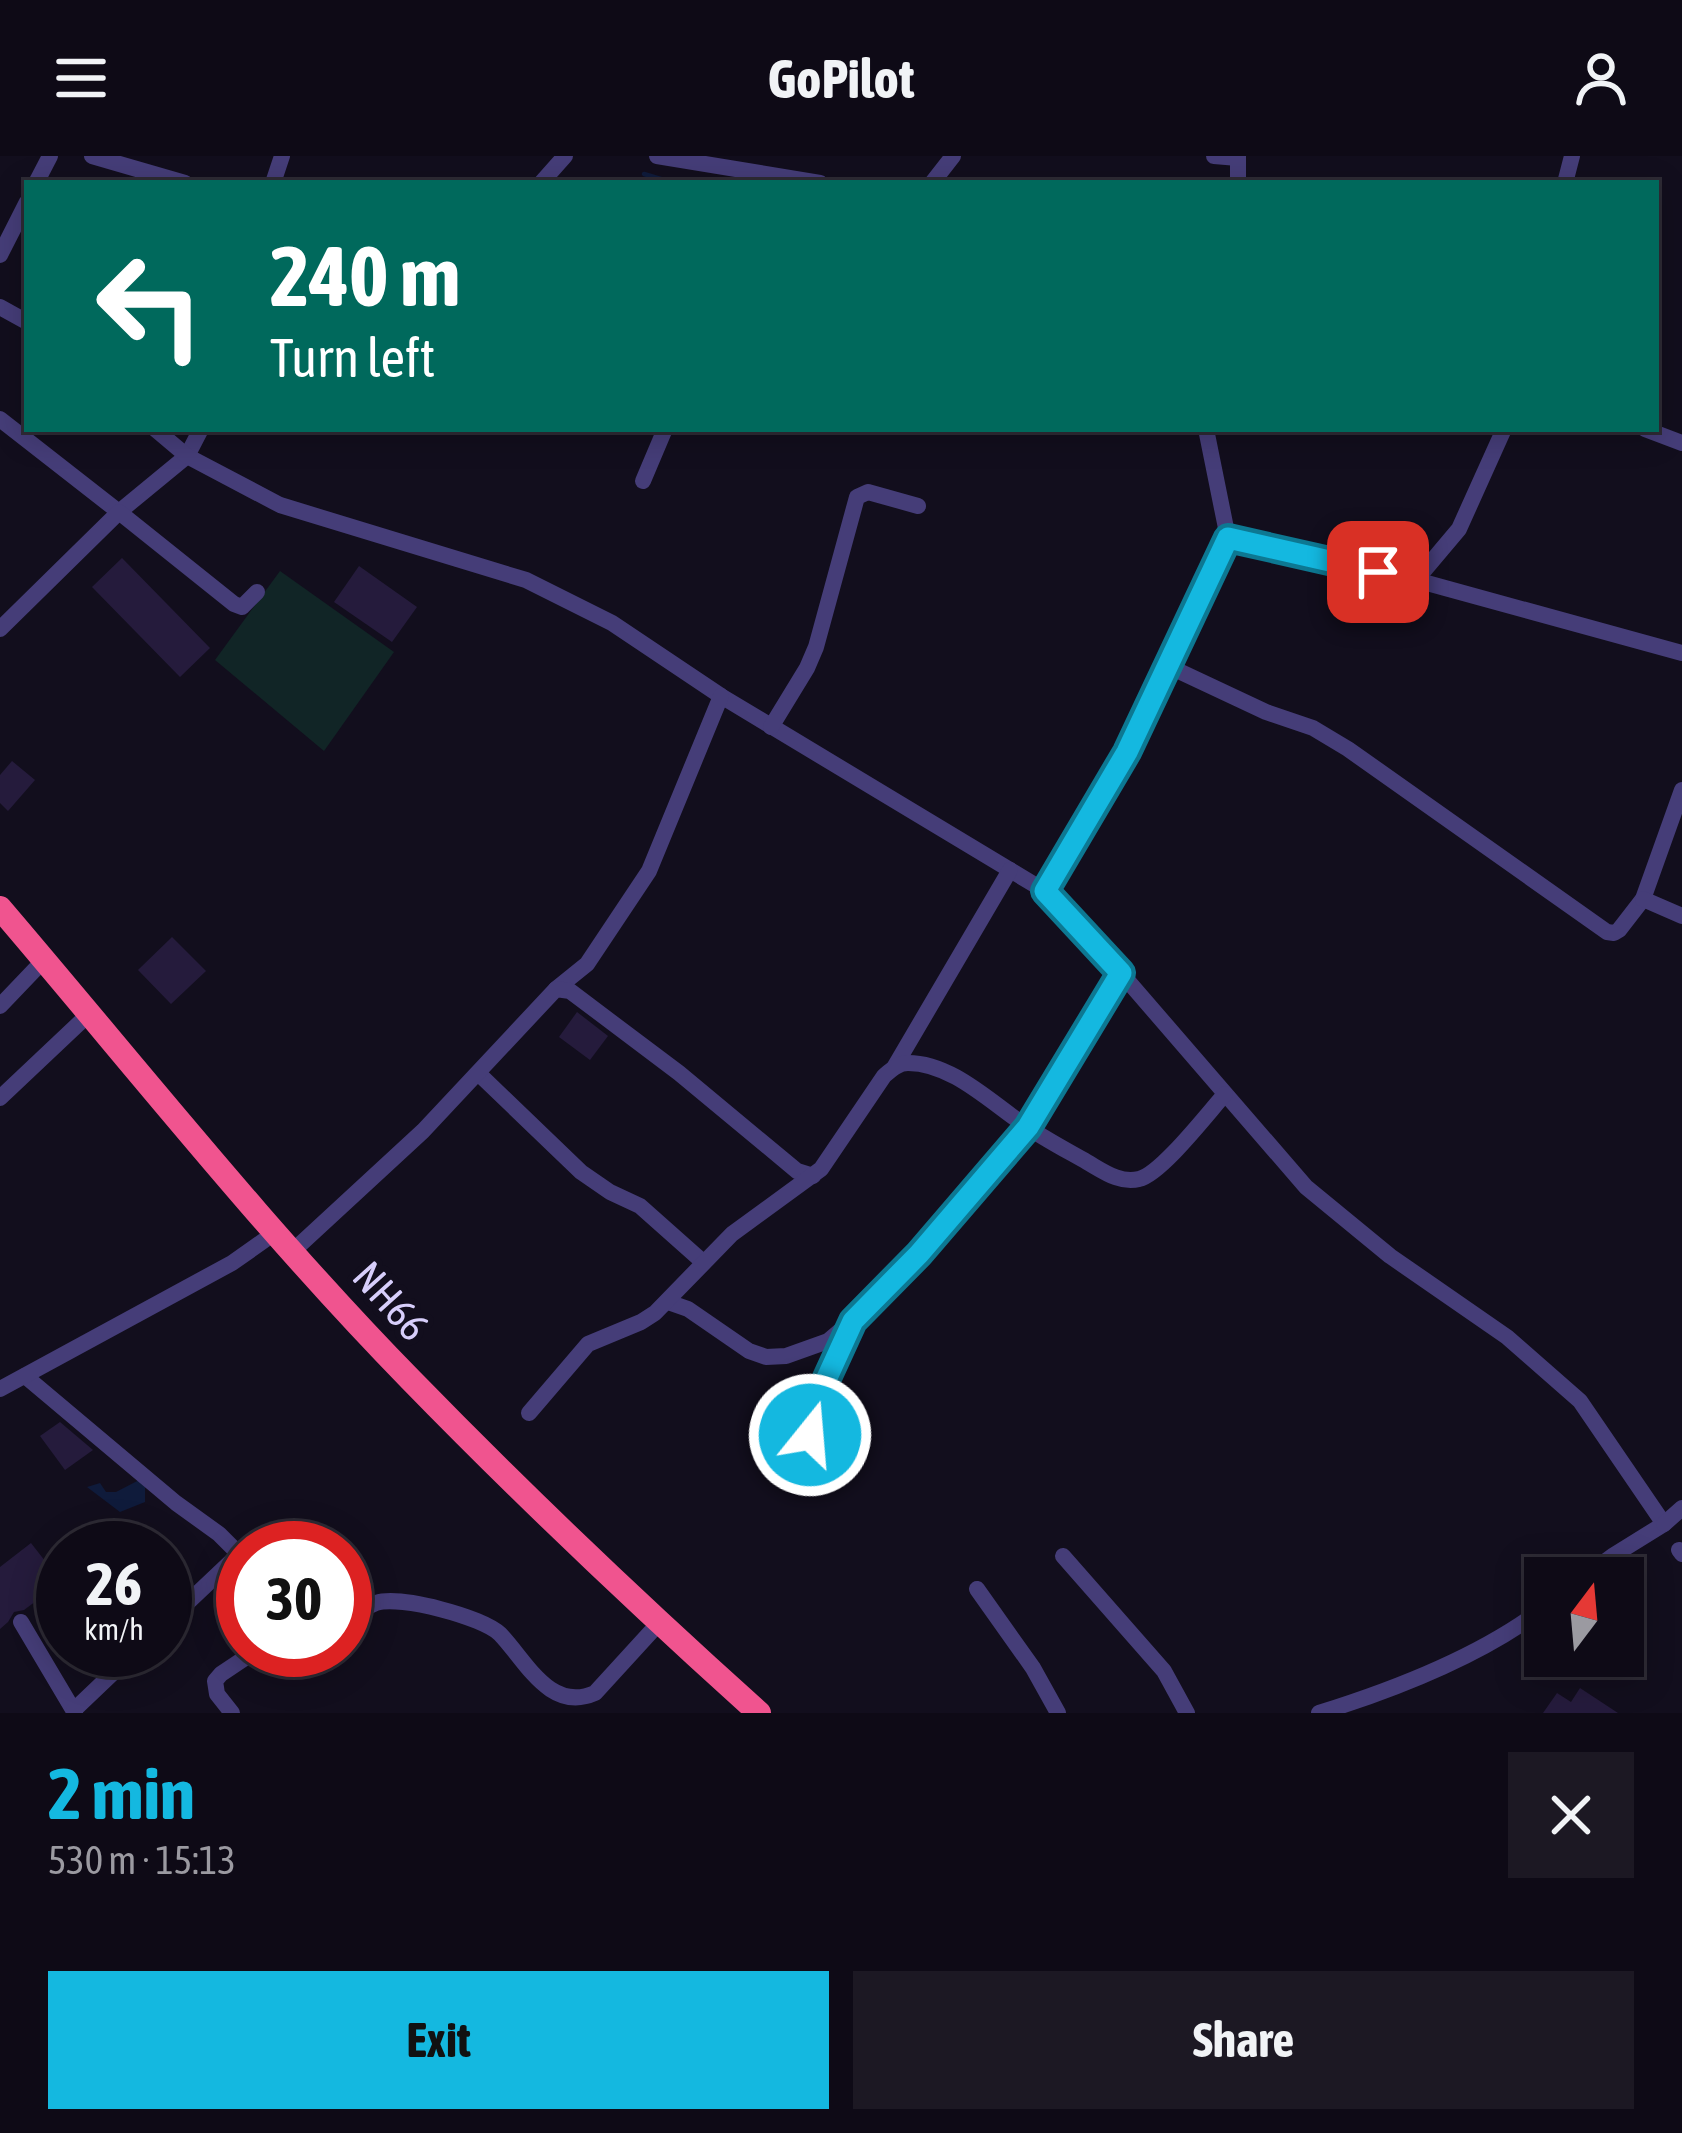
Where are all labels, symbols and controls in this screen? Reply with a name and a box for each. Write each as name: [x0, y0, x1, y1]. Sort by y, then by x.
icon: menu: [48, 45, 114, 111]
icon: person: [1568, 45, 1634, 111]
text: GoPilot: [767, 48, 915, 109]
icon: left: [72, 228, 228, 384]
text: 240 m: [270, 228, 460, 324]
text: Turn left: [270, 327, 435, 388]
pin: [1327, 521, 1429, 623]
icon: arrive: [1345, 539, 1411, 605]
street label: NH66: [343, 1252, 439, 1350]
position arrow: [747, 1372, 873, 1498]
speed limit sign: 30: [216, 1521, 372, 1677]
text: 26: [86, 1549, 142, 1618]
north arrow: [1524, 1557, 1644, 1677]
map controls: [1524, 1557, 1644, 1677]
text: km/h: [84, 1612, 144, 1646]
text: 2 min: [48, 1752, 195, 1834]
button: close: [1508, 1752, 1634, 1878]
text: 530 m · 15:13: [48, 1838, 236, 1882]
button: Exit: [48, 1971, 829, 2109]
button: Share: [853, 1971, 1634, 2109]

